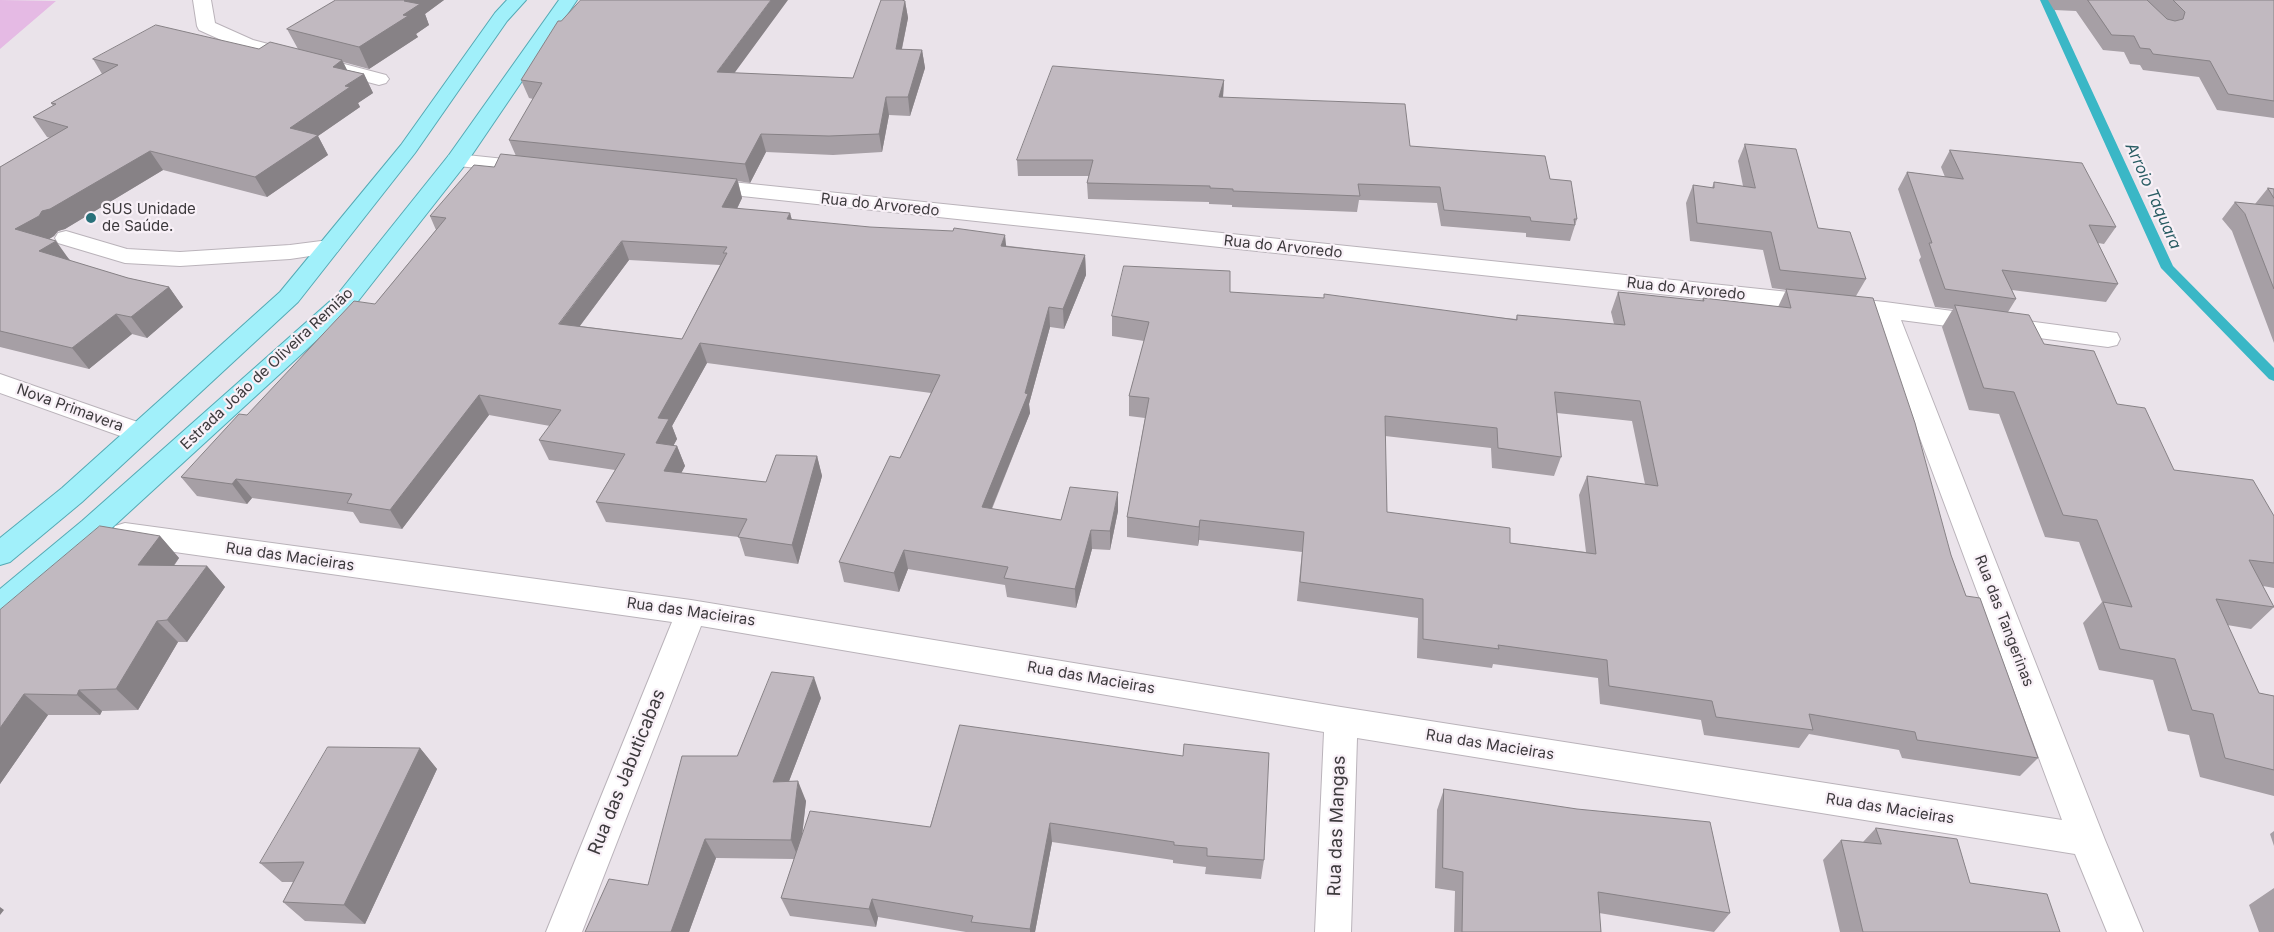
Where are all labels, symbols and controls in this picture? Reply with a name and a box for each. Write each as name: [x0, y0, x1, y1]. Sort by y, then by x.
water label: Arroio Taquara: [2121, 140, 2185, 252]
street label: Rua do Arvoredo: [820, 190, 940, 220]
place label: SUS Unidade de Saúde.: [102, 200, 196, 235]
marker: SUS Unidade de Saúde.: [84, 211, 98, 225]
street label: Rua do Arvoredo: [1223, 232, 1343, 262]
street label: Rua do Arvoredo: [1626, 274, 1746, 304]
street label: Estrada João de Oliveira Remião: [177, 284, 357, 454]
street label: Nova Primavera: [14, 380, 126, 436]
street label: Rua das Macieiras: [225, 539, 355, 575]
street label: Rua das Tangerinas: [1971, 553, 2037, 689]
street label: Rua das Macieiras: [626, 594, 756, 630]
street label: Rua das Macieiras: [1026, 658, 1156, 698]
street label: Rua das Jabuticabas: [584, 686, 670, 858]
street label: Rua das Macieiras: [1425, 726, 1555, 764]
street label: Rua das Mangas: [1324, 755, 1350, 897]
street label: Rua das Macieiras: [1825, 790, 1955, 828]

